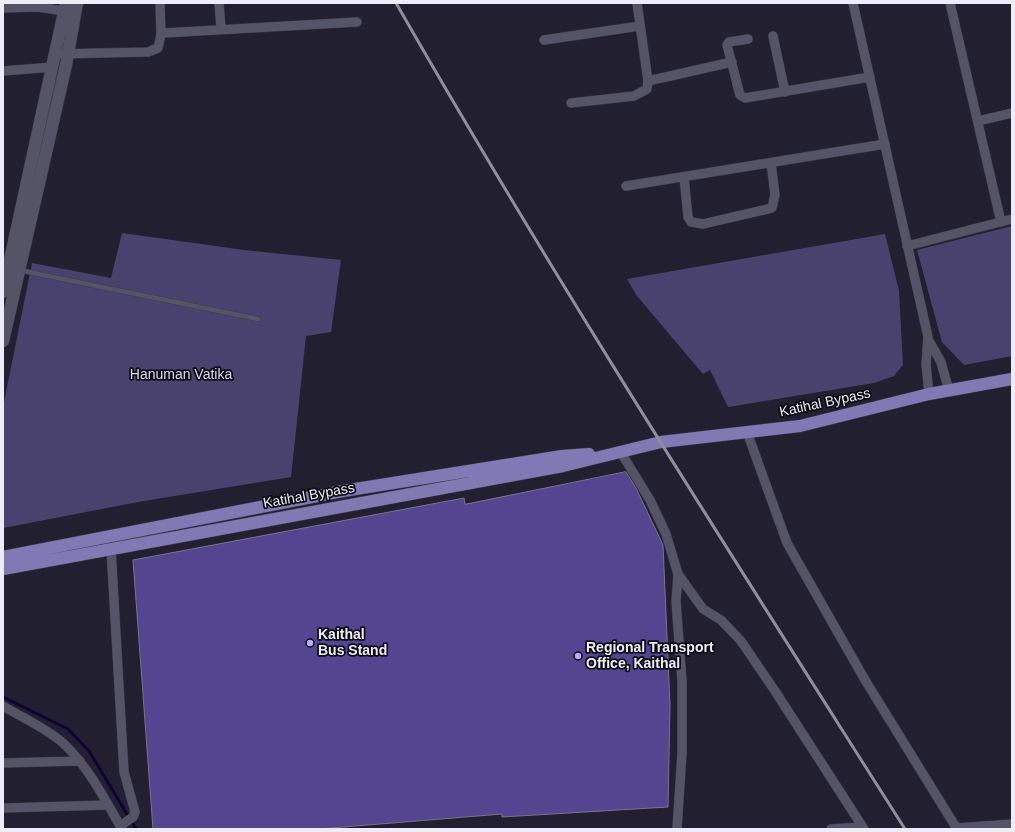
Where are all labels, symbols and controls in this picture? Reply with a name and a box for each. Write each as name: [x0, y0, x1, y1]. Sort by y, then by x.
park label: Hanuman Vatika: [130, 367, 232, 383]
street label: Katihal Bypass: [778, 385, 872, 421]
street label: Katihal Bypass: [262, 480, 356, 512]
place label: Kaithal Bus Stand: [318, 627, 387, 660]
marker: Kaithal Bus Stand: [305, 638, 315, 648]
place label: Regional Transport Office, Kaithal: [586, 640, 714, 672]
marker: Regional Transport Office, Kaithal: [573, 651, 583, 661]

